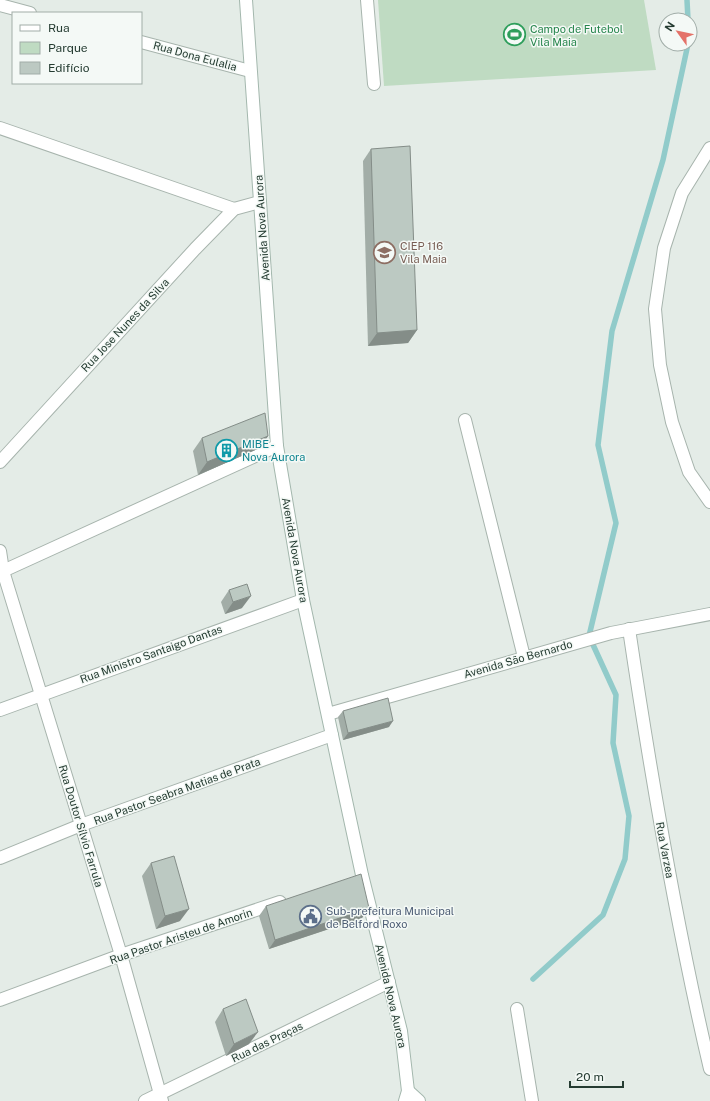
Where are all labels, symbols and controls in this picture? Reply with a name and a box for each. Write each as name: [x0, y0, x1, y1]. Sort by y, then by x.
legend: [12, 12, 142, 84]
north arrow: [658, 12, 698, 52]
text: N: [662, 20, 677, 33]
text: Rua: [48, 21, 70, 35]
sports icon: Campo de Futebol Vila Maia: [502, 22, 528, 48]
place label: Campo de Futebol Vila Maia: [530, 23, 623, 48]
street label: Rua Dona Eulalia: [152, 39, 238, 73]
text: Parque: [48, 41, 88, 55]
text: Edifício: [48, 61, 90, 75]
street label: Avenida Nova Aurora: [252, 174, 272, 282]
school or university icon: CIEP 116 Vila Maia: [372, 239, 398, 265]
place label: CIEP 116 Vila Maia: [400, 240, 447, 265]
street label: Rua Jose Nunes da Silva: [79, 276, 171, 374]
building icon: MIBE - Nova Aurora: [213, 437, 239, 463]
place label: MIBE - Nova Aurora: [242, 438, 305, 463]
street label: Avenida Nova Aurora: [280, 497, 310, 603]
street label: Rua Ministro Santaigo Dantas: [78, 622, 224, 685]
street label: Avenida São Bernardo: [462, 638, 574, 680]
street label: Rua Pastor Seabra Matias de Prata: [92, 755, 262, 827]
street label: Rua Doutor Sílvio Farrula: [57, 763, 105, 889]
street label: Rua Varzea: [654, 821, 676, 879]
public building icon: Sub-prefeitura Municipal de Belford Roxo: [298, 904, 324, 930]
place label: Sub-prefeitura Municipal de Belford Roxo: [326, 905, 454, 930]
street label: Rua Pastor Aristeu de Amorin: [108, 906, 254, 966]
street label: Avenida Nova Aurora: [373, 943, 409, 1049]
street label: Rua das Praças: [229, 1019, 305, 1065]
scale bar: [570, 1063, 623, 1089]
text: 20 m: [576, 1070, 604, 1084]

